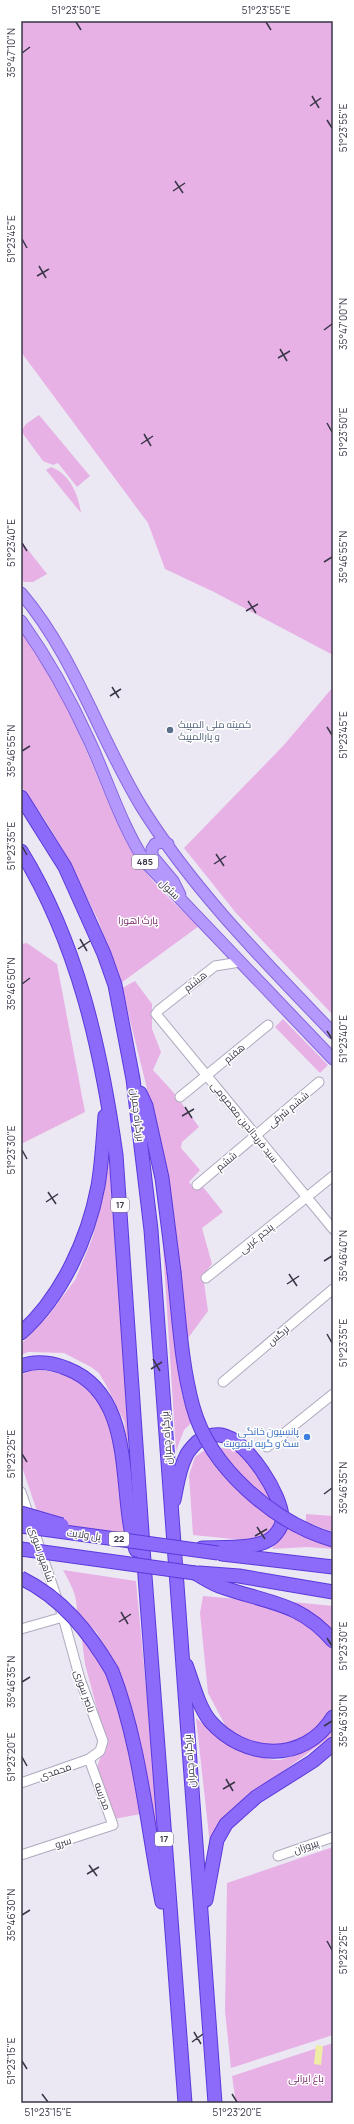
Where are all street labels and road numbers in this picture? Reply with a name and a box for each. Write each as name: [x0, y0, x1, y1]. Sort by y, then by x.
road number: 485: [132, 855, 158, 869]
street label: سئول: [157, 876, 183, 902]
street label: هشتم: [180, 967, 210, 995]
street label: هفتم: [220, 1040, 248, 1067]
street label: سید فریدالدین معصومی: [208, 1079, 282, 1165]
street label: بزرگراه چمران: [128, 1088, 148, 1142]
street label: ششم شرقی: [265, 1088, 312, 1131]
street label: ششم: [213, 1148, 240, 1175]
road number: 17: [111, 1198, 129, 1212]
street label: پنجم غربی: [236, 1220, 277, 1257]
street label: نرگس: [264, 1322, 292, 1348]
street label: بزرگراه چمران: [157, 1411, 175, 1465]
street label: شاهپور سوری: [26, 1524, 58, 1584]
street label: پل ولایت: [66, 1525, 102, 1543]
road number: 22: [109, 1532, 129, 1546]
street label: ناصر سوری: [71, 1668, 99, 1714]
street label: بزرگراه چمران: [180, 1734, 198, 1788]
street label: محمدی: [37, 1759, 73, 1783]
street label: مدرسه: [92, 1780, 114, 1812]
road number: 17: [155, 1832, 173, 1846]
street label: سرو: [53, 1833, 73, 1851]
street label: پیروزان: [291, 1835, 321, 1857]

